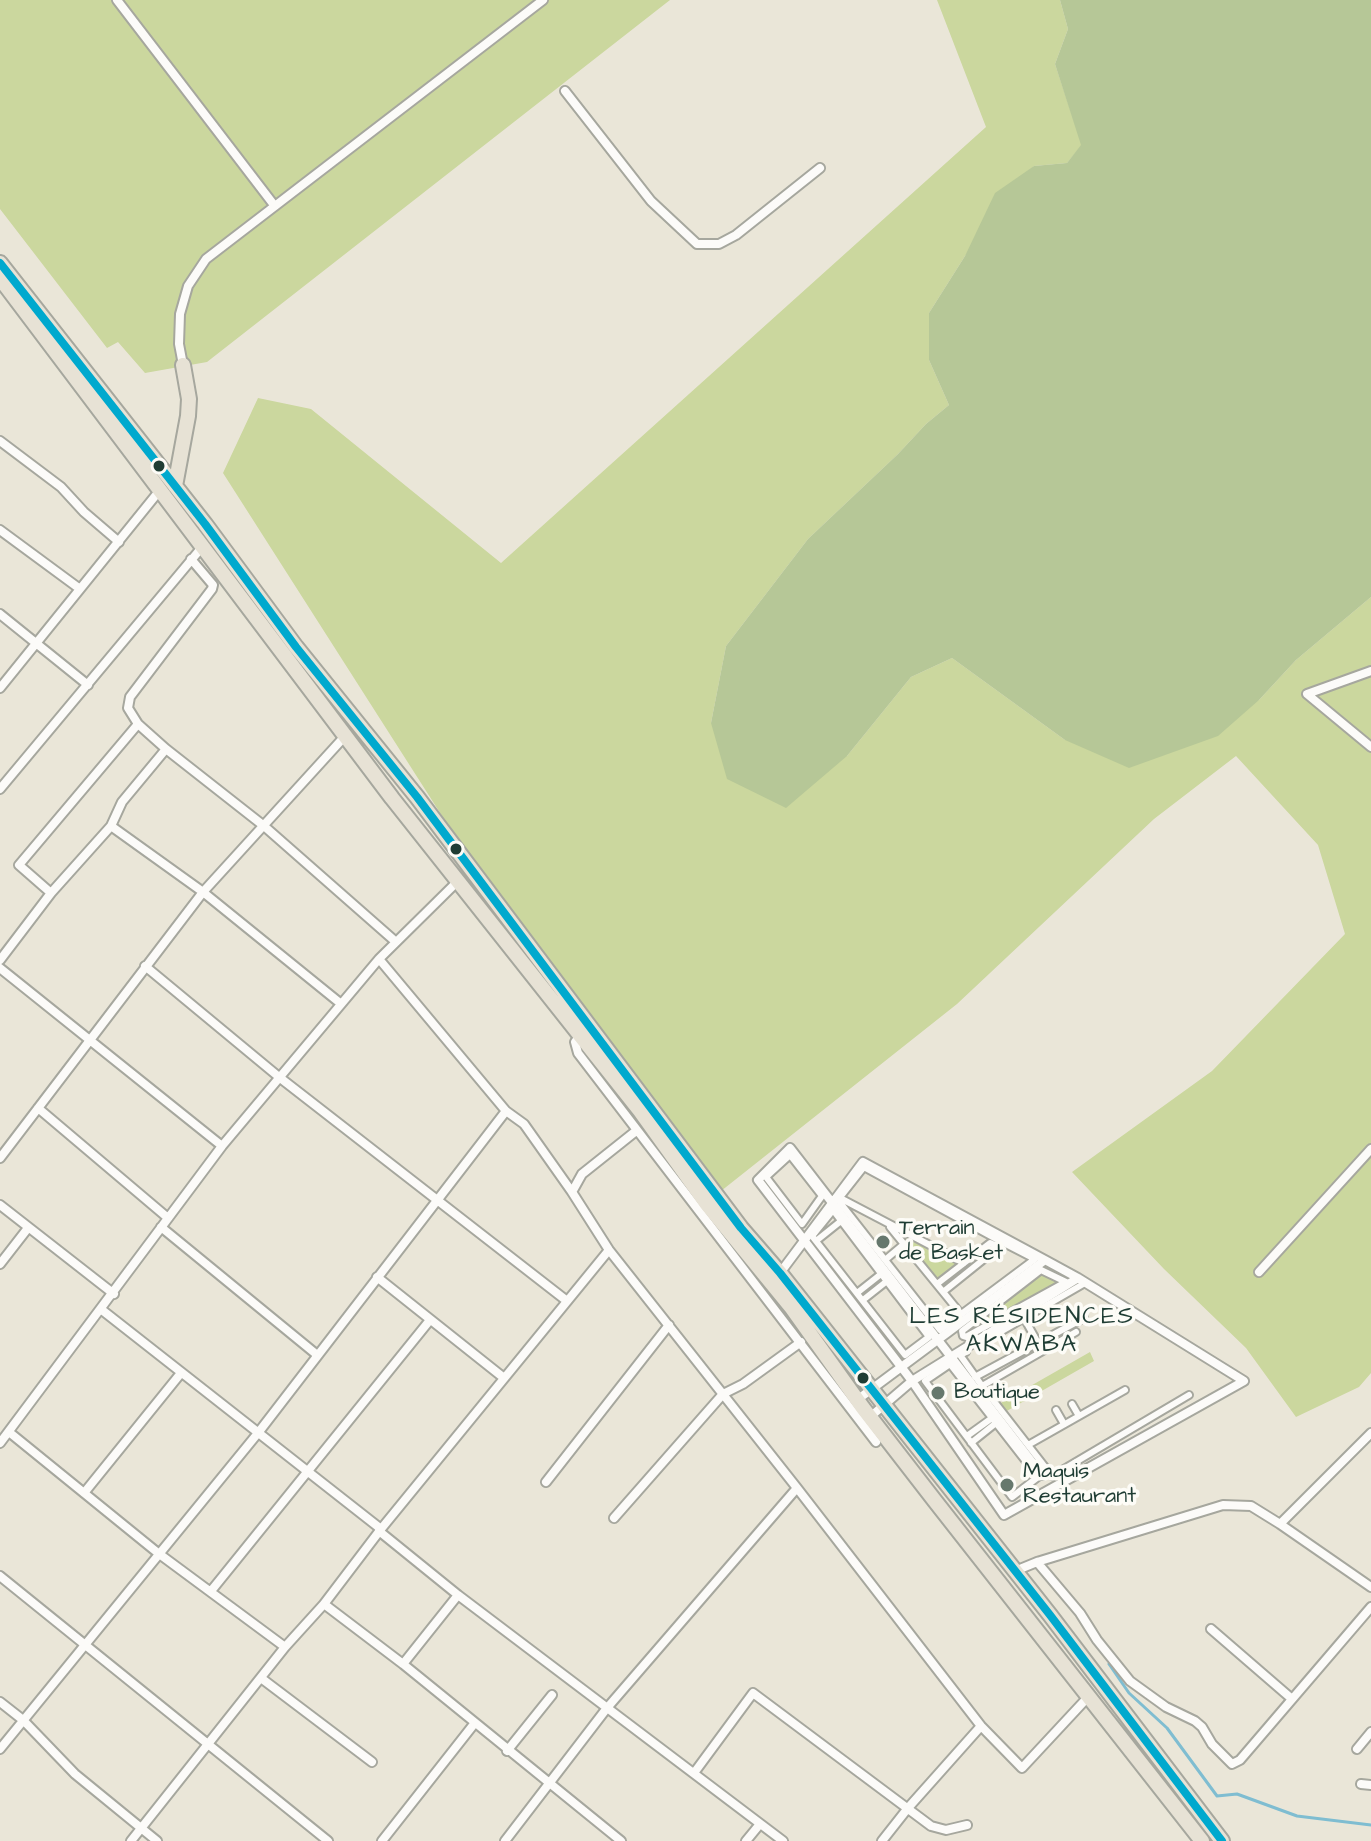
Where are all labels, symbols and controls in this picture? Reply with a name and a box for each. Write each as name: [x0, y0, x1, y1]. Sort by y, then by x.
unlabelled marker: [151, 458, 167, 474]
unlabelled marker: [448, 841, 464, 857]
place label: Terrain de Basket: [899, 1216, 1003, 1268]
marker: Terrain de Basket: [874, 1233, 892, 1251]
district label: LES RÉSIDENCES AKWABA: [909, 1304, 1135, 1360]
unlabelled marker: [855, 1370, 871, 1386]
place label: Boutique: [954, 1380, 1040, 1406]
marker: Boutique: [929, 1384, 947, 1402]
place label: Maquis Restaurant: [1023, 1459, 1136, 1510]
marker: Maquis Restaurant: [998, 1476, 1016, 1494]

